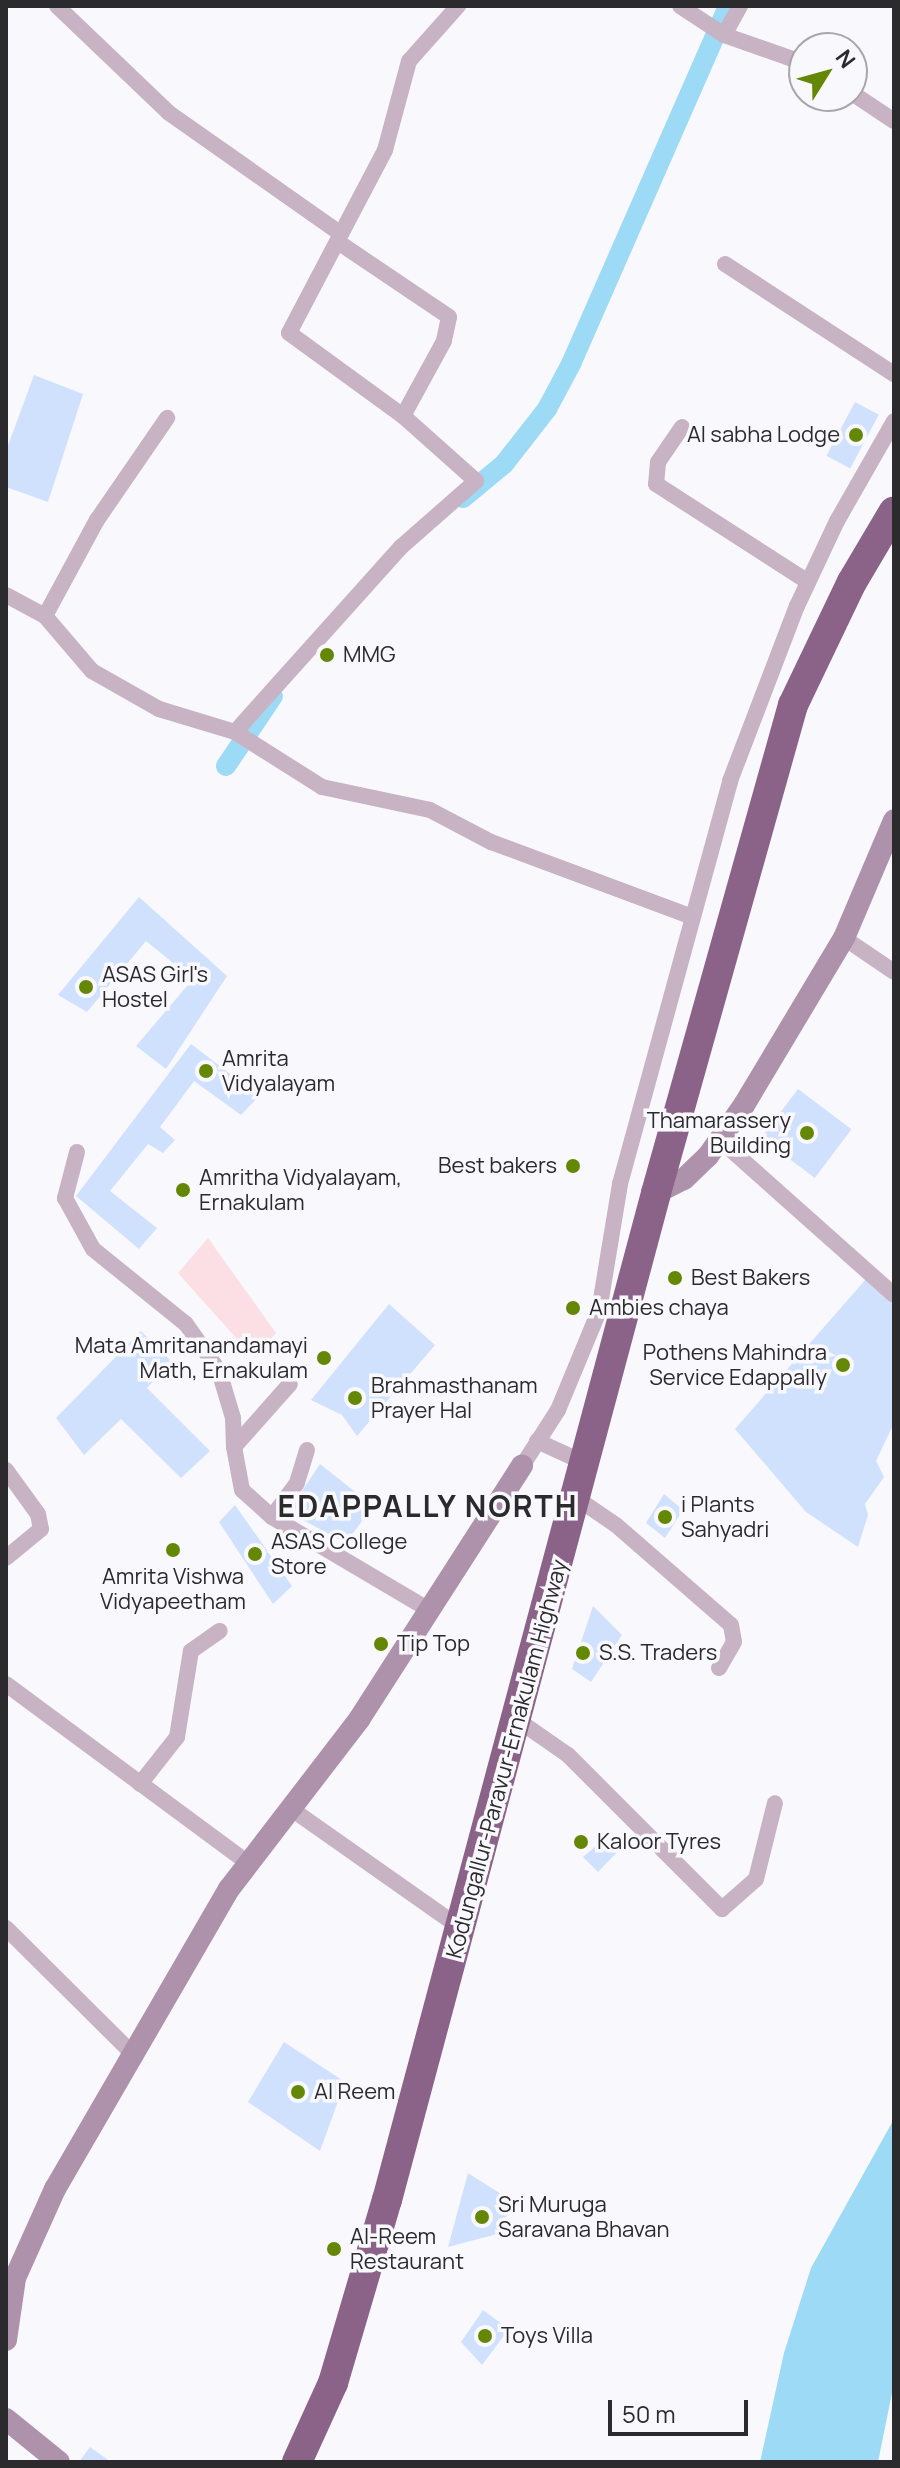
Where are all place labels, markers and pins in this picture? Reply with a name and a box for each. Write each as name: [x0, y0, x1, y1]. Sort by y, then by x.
place label: Al sabha Lodge: [687, 422, 840, 448]
marker: Al sabha Lodge: [847, 426, 865, 444]
place label: MMG: [343, 642, 395, 668]
marker: MMG: [318, 646, 336, 664]
place label: ASAS Girl's Hostel: [102, 961, 208, 1012]
marker: ASAS Girl's Hostel: [77, 978, 95, 996]
place label: Amrita Vidyalayam: [222, 1045, 335, 1096]
marker: Amrita Vidyalayam: [197, 1062, 215, 1080]
place label: Thamarassery Building: [647, 1107, 791, 1158]
marker: Thamarassery Building: [798, 1124, 816, 1142]
place label: Best bakers: [438, 1153, 557, 1179]
marker: Best bakers: [564, 1157, 582, 1175]
place label: Amritha Vidyalayam, Ernakulam: [199, 1164, 402, 1216]
marker: Amritha Vidyalayam, Ernakulam: [174, 1181, 192, 1199]
place label: Best Bakers: [691, 1265, 810, 1291]
marker: Best Bakers: [666, 1269, 684, 1287]
place label: Ambies chaya: [589, 1295, 729, 1321]
marker: Ambies chaya: [564, 1299, 582, 1317]
place label: Mata Amritanandamayi Math, Ernakulam: [75, 1332, 308, 1384]
place label: Pothens Mahindra Service Edappally: [643, 1339, 827, 1390]
marker: Mata Amritanandamayi Math, Ernakulam: [315, 1349, 333, 1367]
marker: Pothens Mahindra Service Edappally: [834, 1356, 852, 1374]
place label: Brahmasthanam Prayer Hal: [371, 1372, 538, 1424]
marker: Brahmasthanam Prayer Hal: [346, 1389, 364, 1407]
place label: i Plants Sahyadri: [681, 1491, 769, 1542]
marker: i Plants Sahyadri: [656, 1508, 674, 1526]
place label: ASAS College Store: [271, 1528, 407, 1580]
marker: Amrita Vishwa Vidyapeetham: [164, 1541, 182, 1559]
marker: ASAS College Store: [246, 1545, 264, 1563]
place label: Amrita Vishwa Vidyapeetham: [100, 1563, 246, 1614]
place label: Tip Top: [397, 1631, 470, 1657]
marker: Tip Top: [372, 1635, 390, 1653]
place label: S.S. Traders: [599, 1640, 717, 1666]
marker: S.S. Traders: [574, 1644, 592, 1662]
place label: Kaloor Tyres: [597, 1829, 721, 1855]
marker: Kaloor Tyres: [572, 1833, 590, 1851]
place label: Al Reem: [314, 2079, 395, 2105]
marker: Al Reem: [289, 2083, 307, 2101]
place label: Sri Muruga Saravana Bhavan: [498, 2191, 670, 2242]
marker: Sri Muruga Saravana Bhavan: [473, 2208, 491, 2226]
place label: Al-Reem Restaurant: [350, 2223, 464, 2274]
marker: Al-Reem Restaurant: [325, 2240, 343, 2258]
place label: Toys Villa: [501, 2323, 593, 2349]
marker: Toys Villa: [476, 2327, 494, 2345]

